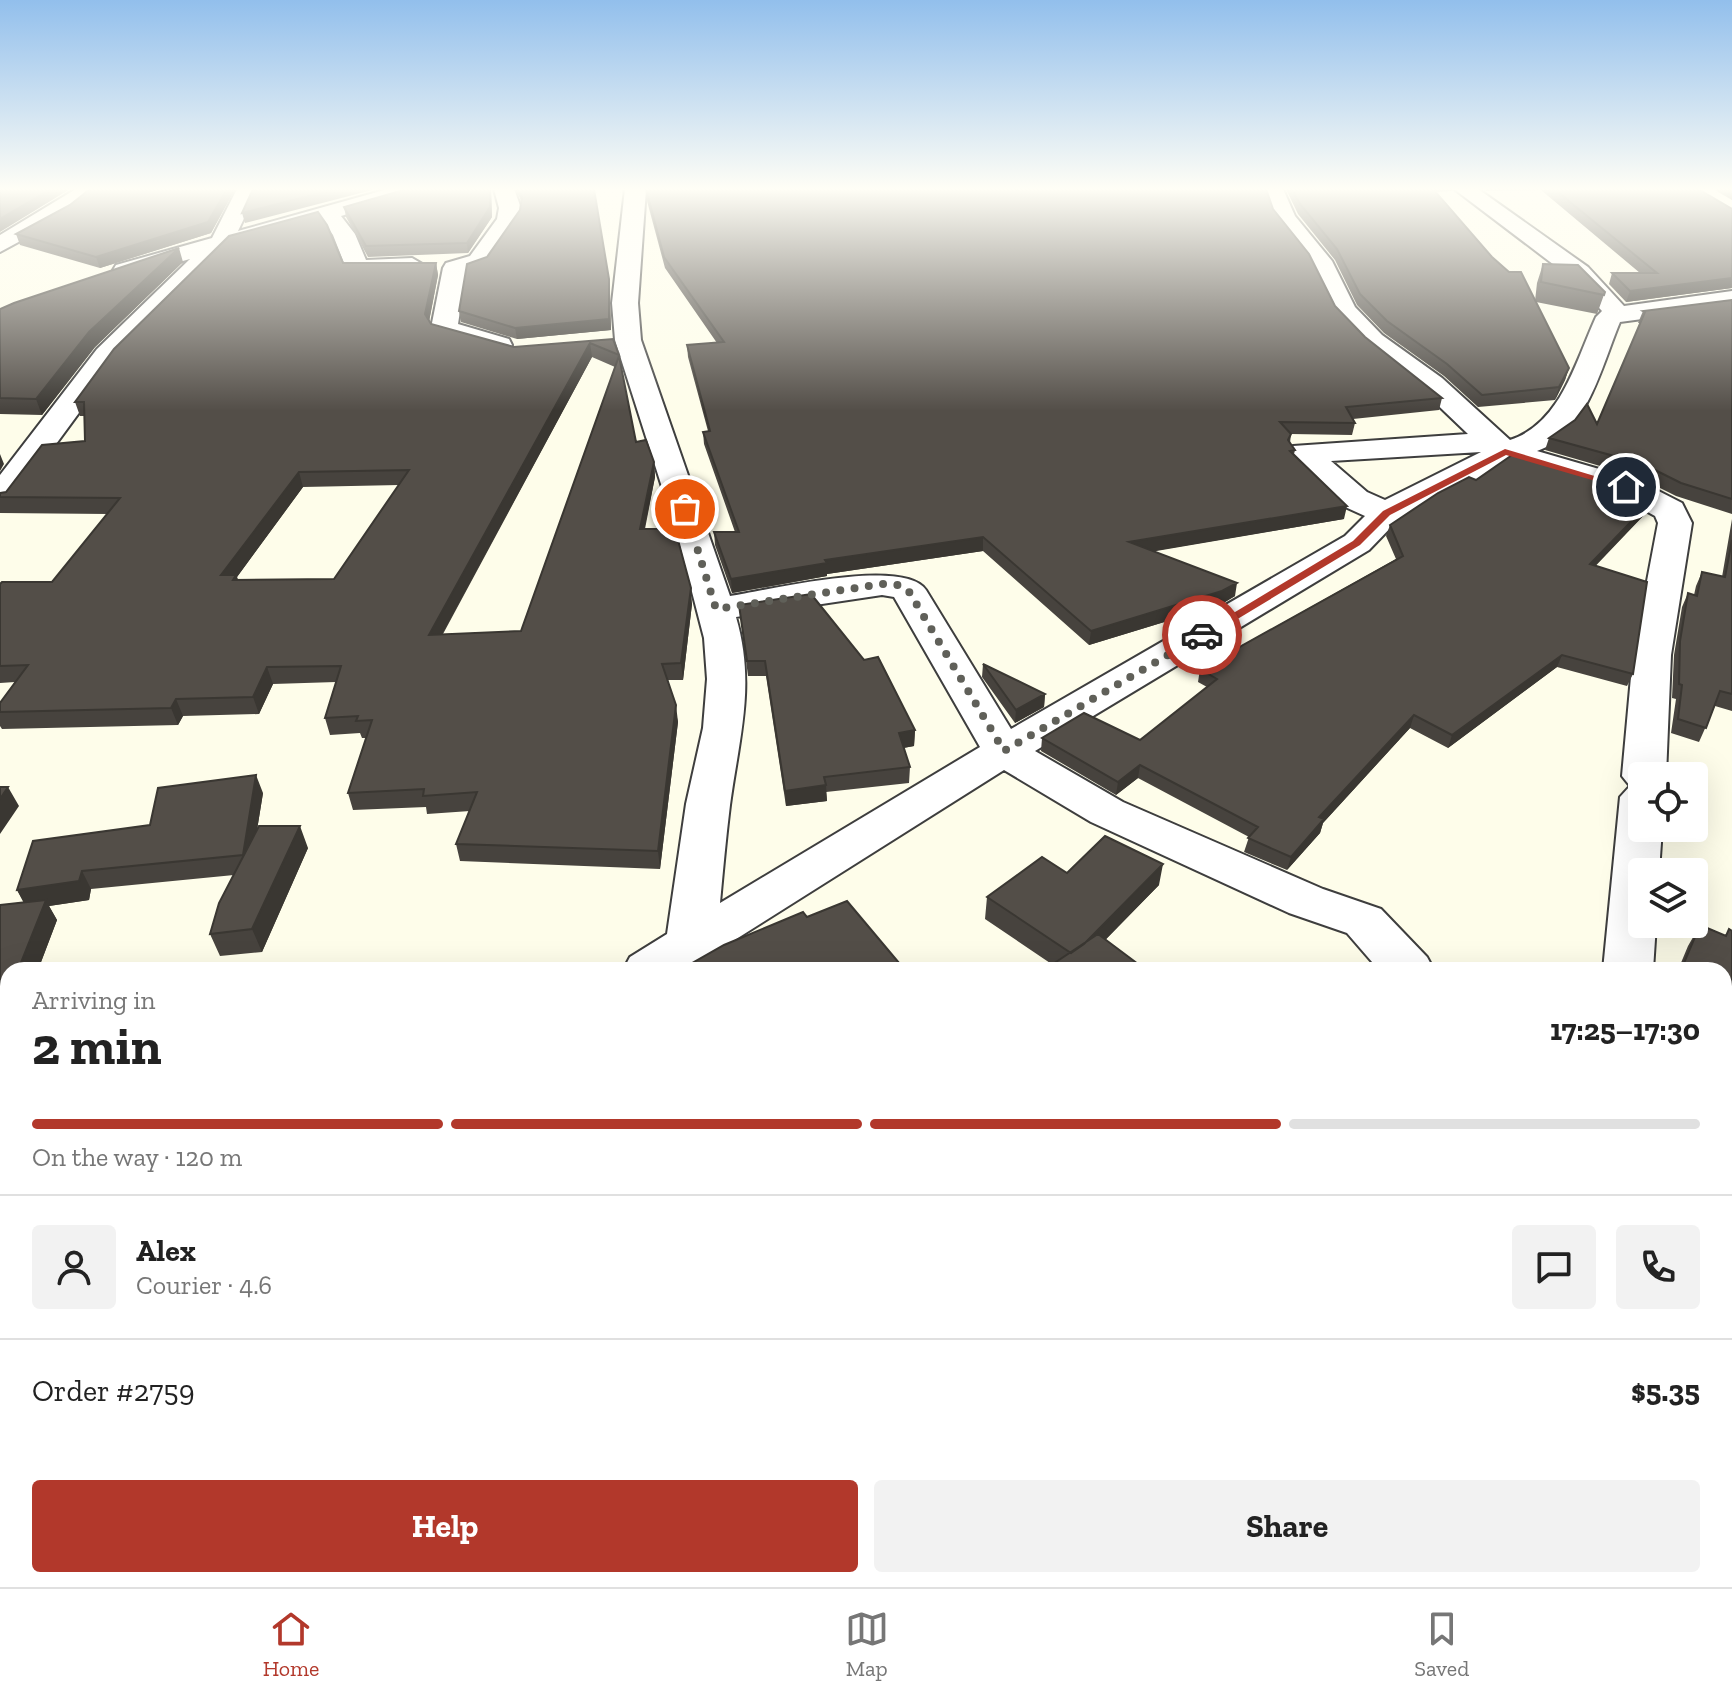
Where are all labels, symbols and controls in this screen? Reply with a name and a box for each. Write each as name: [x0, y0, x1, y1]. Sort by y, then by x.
pin: [1592, 453, 1660, 521]
icon: home: [1604, 465, 1648, 509]
pin: [651, 475, 719, 543]
icon: bag: [663, 487, 707, 531]
courier: [1162, 595, 1242, 675]
icon: car: [1180, 613, 1224, 657]
map controls: [1628, 762, 1708, 938]
button: locate: [1628, 762, 1708, 842]
button: layers: [1628, 858, 1708, 938]
text: Arriving in: [32, 984, 155, 1016]
text: 17:25–17:30: [1550, 1012, 1700, 1048]
text: 2 min: [32, 1015, 162, 1077]
text: On the way · 120 m: [32, 1141, 242, 1173]
button: person: [32, 1225, 116, 1309]
button: chat: [1512, 1225, 1596, 1309]
button: phone: [1616, 1225, 1700, 1309]
text: Alex: [136, 1233, 196, 1269]
text: Courier · 4.6: [136, 1269, 272, 1301]
text: Order #2759: [32, 1373, 195, 1409]
text: $5.35: [1631, 1373, 1700, 1409]
button: Help: [32, 1480, 858, 1572]
button: Share: [874, 1480, 1700, 1572]
tab: Home: [263, 1607, 319, 1682]
tab: Map: [845, 1607, 889, 1682]
tab: Saved: [1414, 1607, 1469, 1682]

